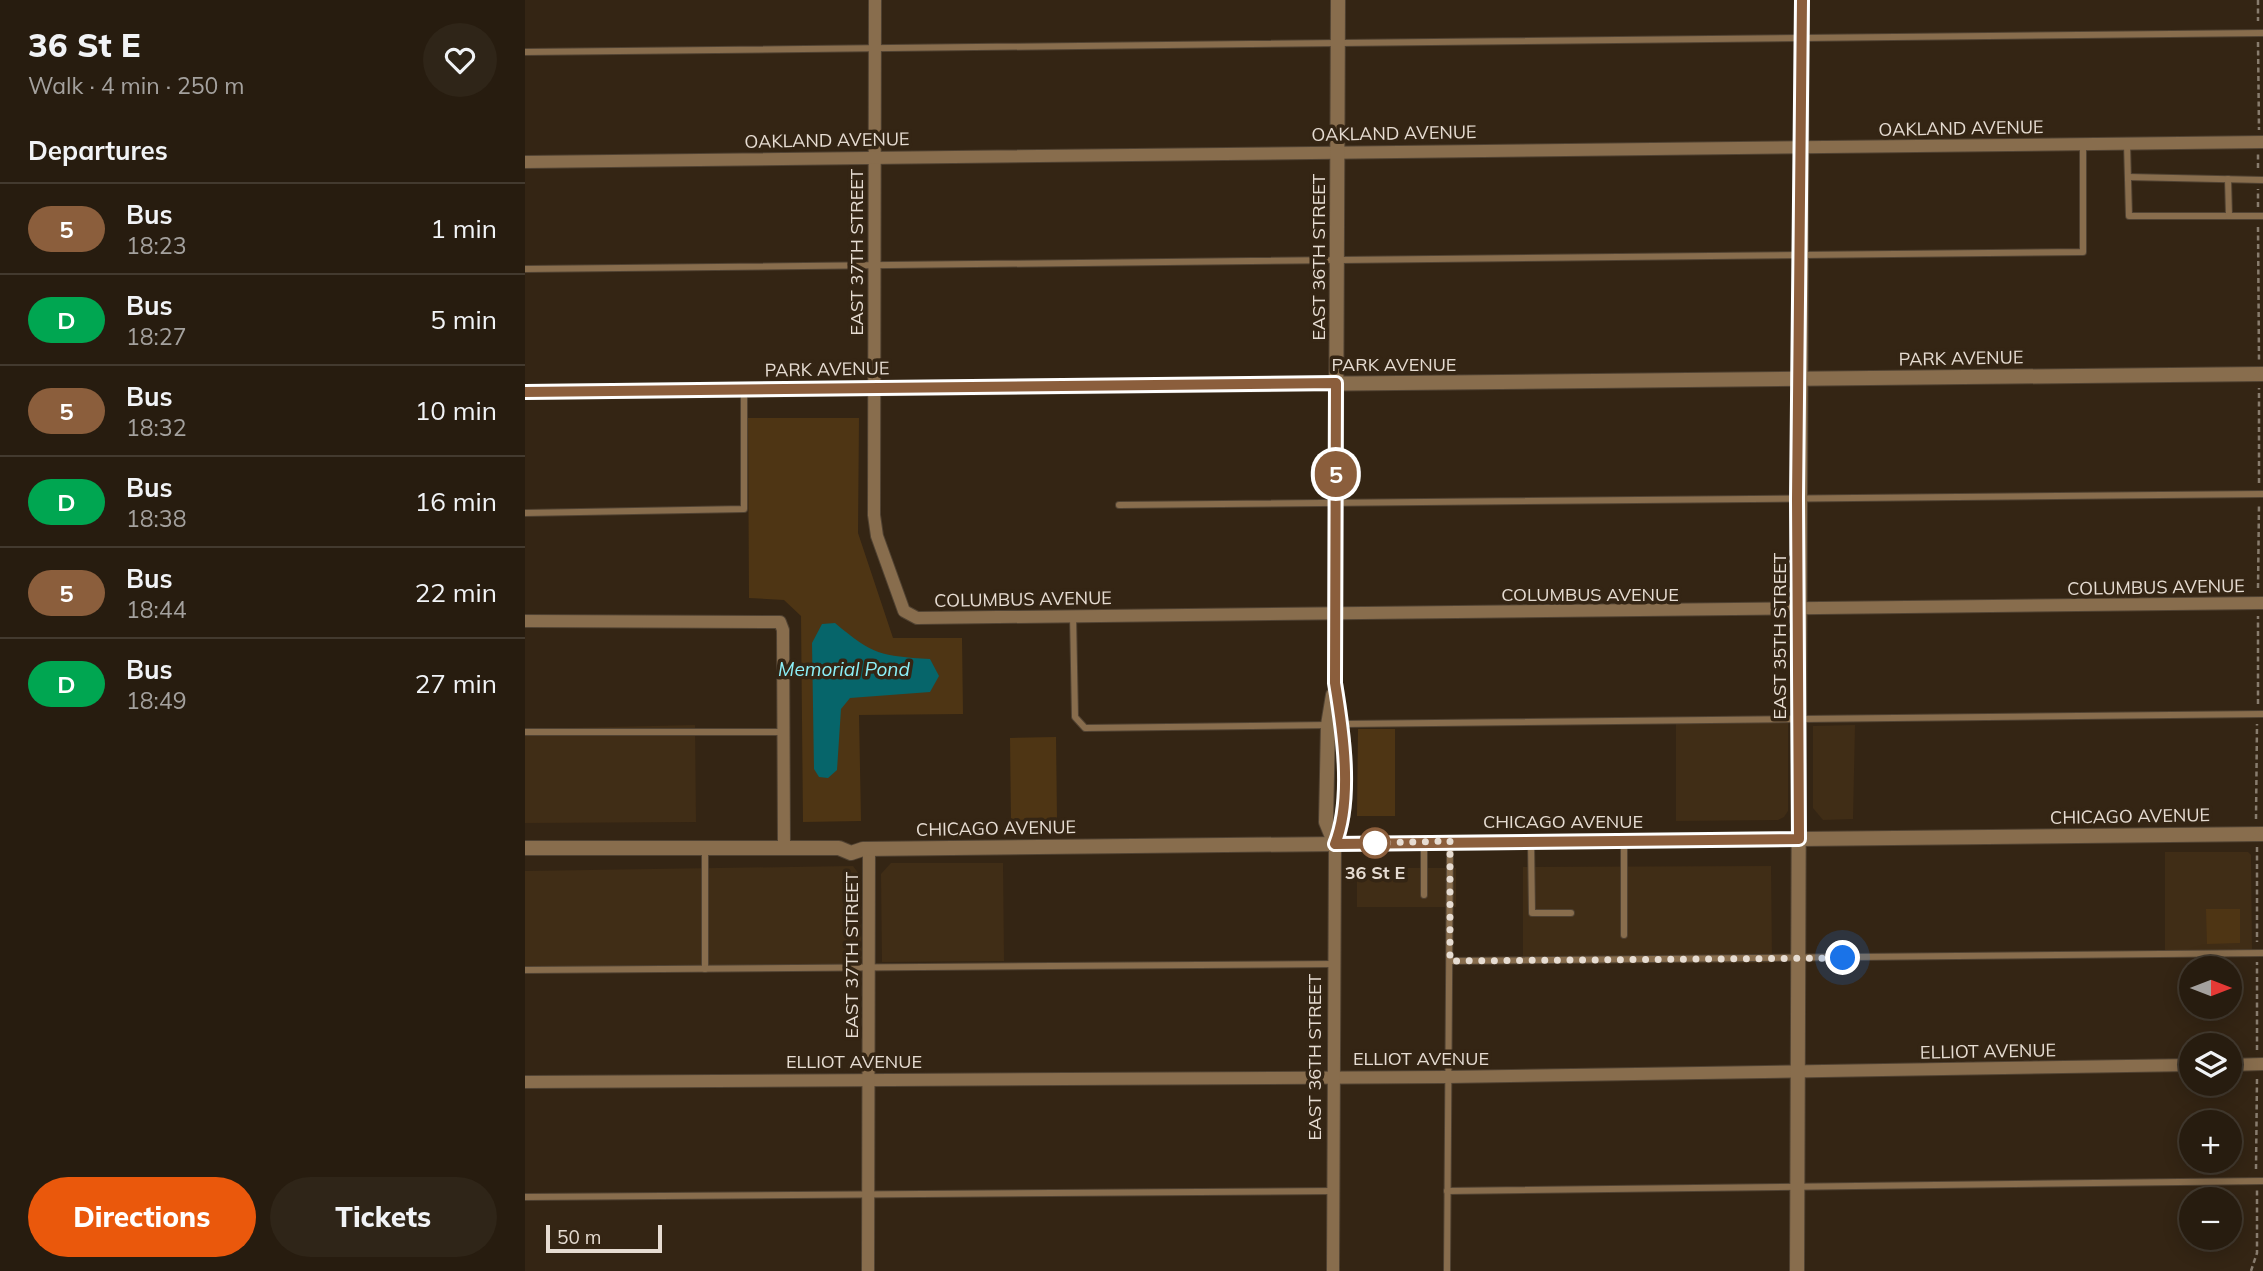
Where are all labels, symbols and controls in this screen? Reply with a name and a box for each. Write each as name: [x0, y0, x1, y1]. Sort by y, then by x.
button: heart: [423, 23, 497, 97]
text: 36 St E: [28, 24, 141, 65]
text: Walk · 4 min · 250 m: [28, 71, 245, 100]
street label: OAKLAND AVENUE: [1878, 115, 2044, 141]
street label: OAKLAND AVENUE: [1311, 120, 1477, 146]
street label: OAKLAND AVENUE: [744, 127, 910, 153]
text: Departures: [28, 134, 168, 167]
street label: EAST 37TH STREET: [845, 168, 868, 336]
street label: EAST 36TH STREET: [1307, 173, 1330, 341]
text: Bus: [126, 198, 172, 231]
text: 1 min: [430, 212, 497, 245]
text: 5: [59, 214, 74, 244]
text: 18:23: [126, 231, 186, 260]
text: Bus: [126, 289, 172, 322]
text: 5 min: [430, 303, 497, 336]
text: D: [57, 305, 76, 335]
text: 18:27: [126, 322, 186, 351]
street label: PARK AVENUE: [1898, 345, 2024, 371]
street label: PARK AVENUE: [1332, 353, 1456, 376]
street label: PARK AVENUE: [764, 356, 890, 382]
text: Bus: [126, 380, 172, 413]
text: 10 min: [415, 394, 497, 427]
text: 5: [59, 396, 74, 426]
text: 18:32: [126, 413, 186, 442]
line badge: 5: [1313, 451, 1359, 497]
text: 5: [1329, 459, 1343, 489]
text: Bus: [126, 471, 172, 504]
text: 16 min: [415, 485, 497, 518]
text: D: [57, 487, 76, 517]
text: 18:38: [126, 504, 186, 533]
street label: EAST 35TH STREET: [1768, 552, 1791, 720]
text: Bus: [126, 562, 172, 595]
street label: COLUMBUS AVENUE: [2067, 574, 2245, 600]
text: 22 min: [415, 576, 497, 609]
text: 5: [59, 578, 74, 608]
street label: COLUMBUS AVENUE: [1501, 583, 1679, 606]
street label: COLUMBUS AVENUE: [934, 586, 1112, 612]
text: 18:44: [126, 595, 186, 624]
text: Bus: [126, 653, 172, 686]
water label: Memorial Pond: [778, 657, 910, 681]
text: 27 min: [415, 667, 497, 700]
text: D: [57, 669, 76, 699]
text: 18:49: [126, 686, 186, 715]
street label: CHICAGO AVENUE: [2050, 803, 2210, 829]
street label: CHICAGO AVENUE: [1483, 810, 1643, 833]
street label: CHICAGO AVENUE: [916, 815, 1076, 841]
marker: 36 St E: [1360, 828, 1390, 858]
place label: 36 St E: [1345, 861, 1405, 884]
street label: EAST 37TH STREET: [840, 871, 863, 1039]
your location: [1825, 940, 1860, 975]
north arrow: [2179, 956, 2242, 1018]
map controls: [2179, 956, 2242, 1250]
street label: EAST 36TH STREET: [1303, 973, 1326, 1141]
button: layers: [2179, 1033, 2242, 1096]
street label: ELLIOT AVENUE: [1920, 1038, 2056, 1064]
street label: ELLIOT AVENUE: [1353, 1047, 1489, 1070]
street label: ELLIOT AVENUE: [786, 1050, 922, 1073]
button: +: [2179, 1110, 2242, 1173]
button: Directions: [28, 1177, 256, 1257]
button: Tickets: [270, 1177, 497, 1257]
button: −: [2179, 1187, 2242, 1250]
scale bar: [546, 1222, 661, 1254]
text: 50 m: [557, 1225, 601, 1249]

